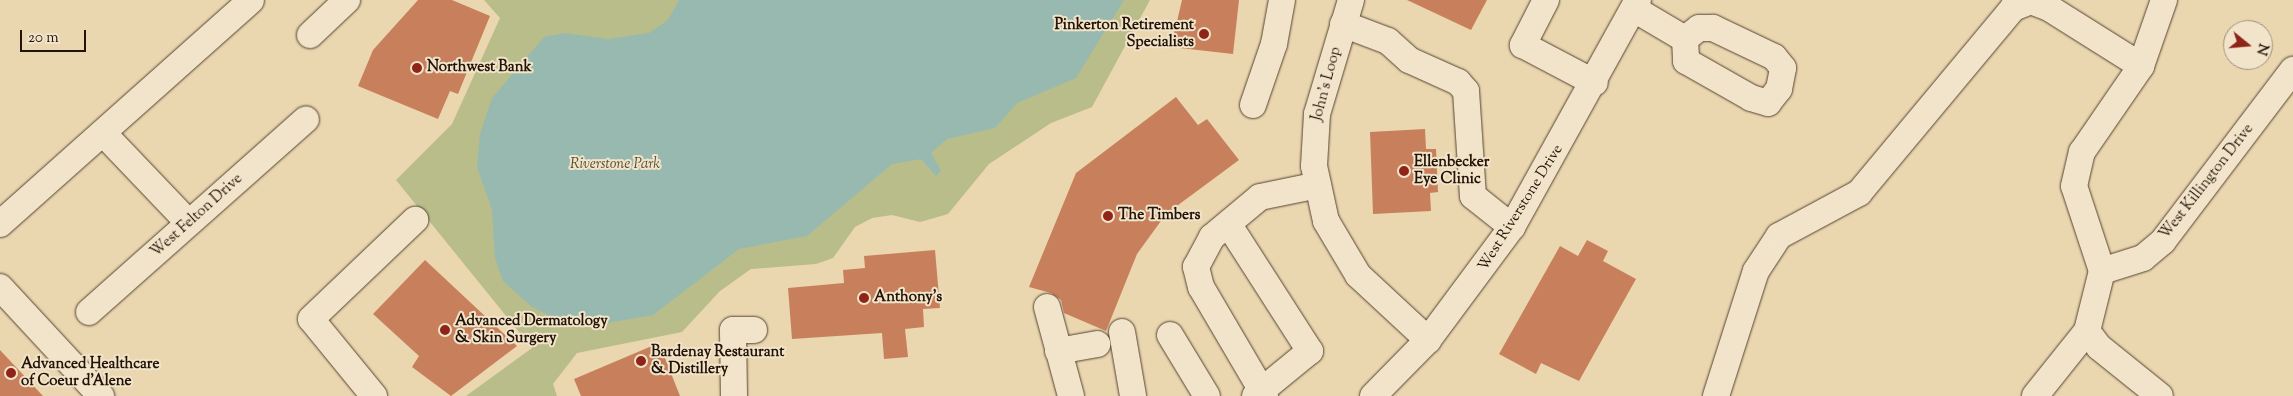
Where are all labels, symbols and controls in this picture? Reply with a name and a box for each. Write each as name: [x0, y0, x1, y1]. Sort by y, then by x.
place label: Pinkerton Retirement Specialists: [1054, 16, 1194, 51]
scale bar: [22, 20, 89, 52]
north arrow: [2223, 20, 2273, 70]
text: 20 m: [28, 28, 59, 49]
marker: Pinkerton Retirement Specialists: [1198, 28, 1210, 40]
text: N: [2250, 41, 2273, 57]
street label: John's Loop: [1308, 45, 1346, 123]
place label: Northwest Bank: [427, 59, 532, 77]
marker: Northwest Bank: [411, 62, 423, 74]
street label: West Killington Drive: [2156, 121, 2258, 243]
street label: West Riverstone Drive: [1475, 141, 1567, 275]
place label: Ellenbecker Eye Clinic: [1414, 153, 1489, 188]
park label: Riverstone Park: [570, 156, 660, 174]
marker: Ellenbecker Eye Clinic: [1398, 165, 1410, 177]
street label: West Felton Drive: [148, 170, 246, 262]
place label: The Timbers: [1118, 207, 1200, 225]
marker: The Timbers: [1102, 210, 1114, 222]
place label: Anthony's: [874, 289, 942, 307]
marker: Anthony's: [858, 292, 870, 304]
place label: Advanced Dermatology & Skin Surgery: [455, 312, 608, 347]
marker: Advanced Dermatology & Skin Surgery: [439, 324, 451, 336]
place label: Bardenay Restaurant & Distillery: [651, 343, 784, 378]
place label: Advanced Healthcare of Coeur d'Alene: [21, 355, 159, 390]
marker: Bardenay Restaurant & Distillery: [635, 355, 647, 367]
marker: Advanced Healthcare of Coeur d'Alene: [5, 367, 17, 379]

